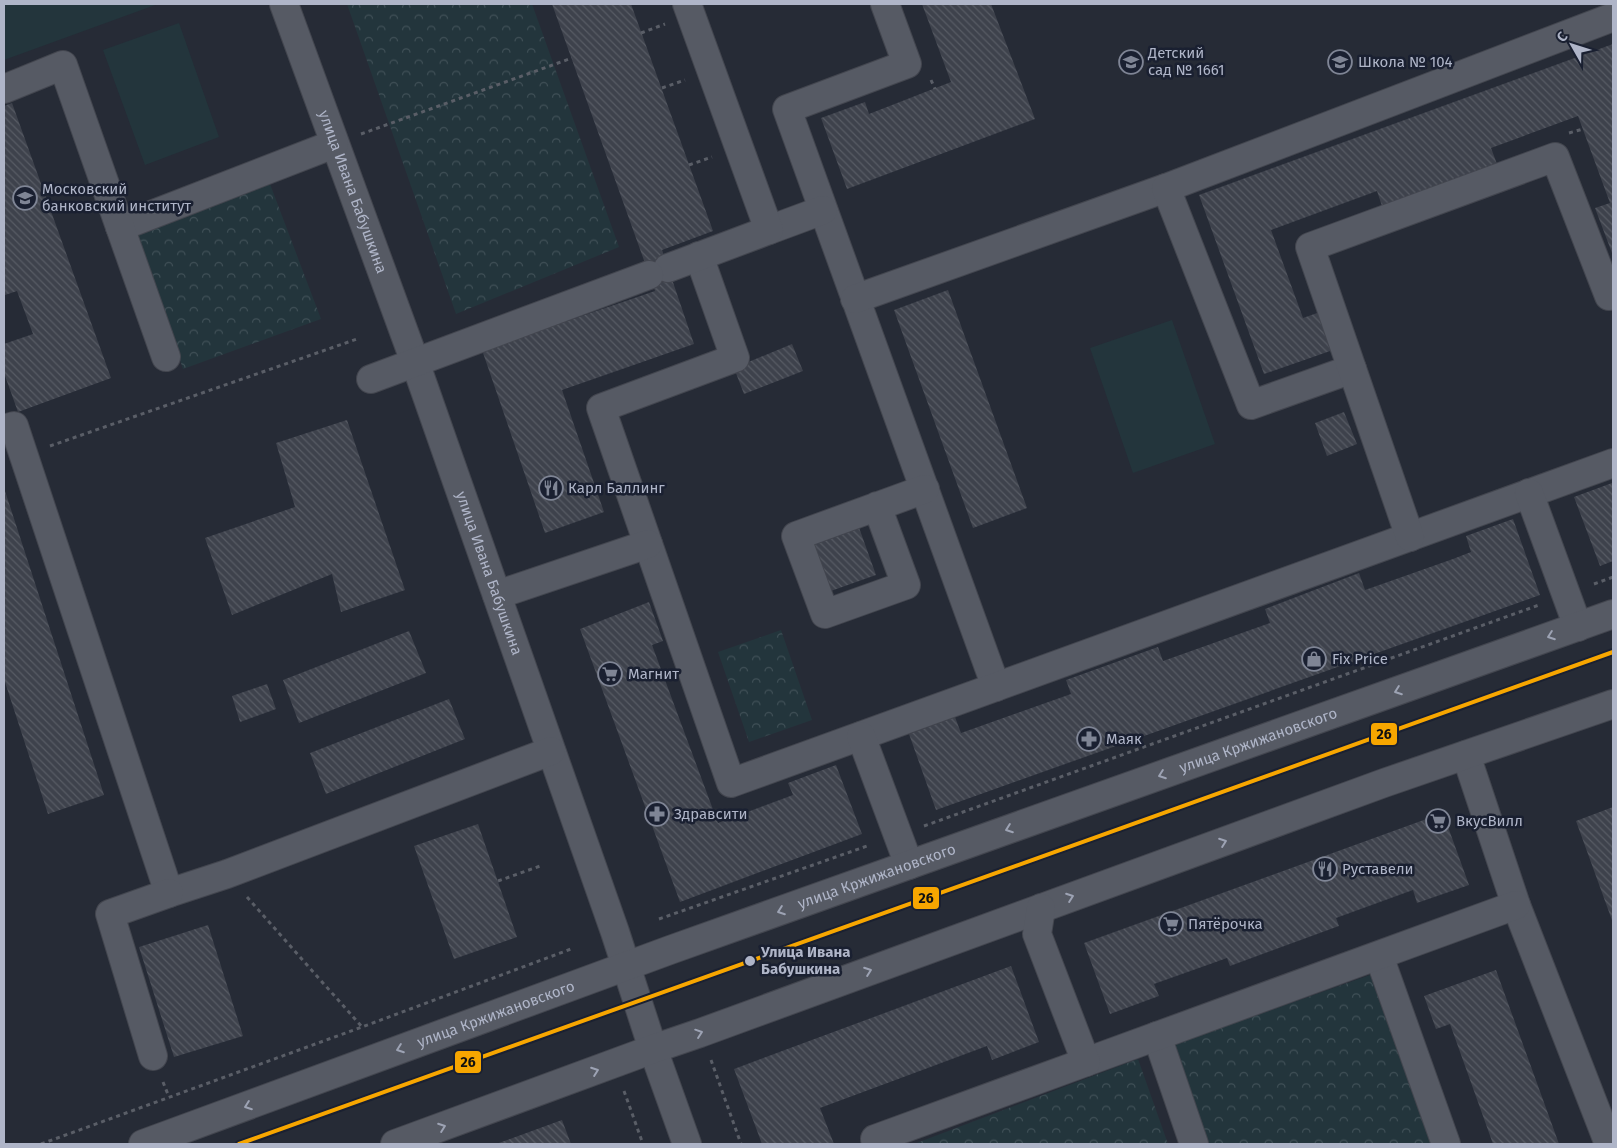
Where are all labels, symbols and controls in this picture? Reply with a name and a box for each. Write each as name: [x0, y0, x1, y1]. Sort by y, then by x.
north arrow: [1547, 20, 1597, 70]
text: С: [1553, 29, 1571, 46]
place label: Детский сад № 1661: [1147, 44, 1225, 79]
school or university icon: Детский сад № 1661: [1118, 49, 1144, 75]
school or university icon: Школа № 104: [1327, 49, 1353, 75]
place label: Школа № 104: [1358, 53, 1453, 71]
street label: улица Ивана Бабушкина: [315, 108, 391, 276]
place label: Московский банковский институт: [42, 180, 191, 215]
school or university icon: Московский банковский институт: [12, 185, 38, 211]
restaurant icon: Карл Баллинг: [538, 475, 564, 501]
place label: Карл Баллинг: [568, 479, 665, 497]
street label: улица Ивана Бабушкина: [452, 489, 526, 657]
one-way arrow: [1547, 631, 1556, 641]
shop icon: Fix Price: [1301, 646, 1327, 672]
place label: Fix Price: [1332, 650, 1388, 668]
supermarket icon: Магнит: [597, 661, 623, 687]
place label: Магнит: [628, 665, 679, 683]
one-way arrow: [1394, 685, 1402, 695]
street label: улица Кржижановского: [1177, 704, 1340, 777]
line badge: 26: [1370, 722, 1398, 746]
pharmacy icon: Маяк: [1076, 726, 1102, 752]
text: 26: [1376, 726, 1392, 743]
place label: Маяк: [1106, 730, 1142, 748]
one-way arrow: [1158, 769, 1167, 779]
pharmacy icon: Здравсити: [644, 801, 670, 827]
place label: Здравсити: [674, 805, 747, 823]
supermarket icon: ВкусВилл: [1425, 808, 1451, 834]
place label: ВкусВилл: [1456, 812, 1523, 830]
one-way arrow: [1005, 823, 1014, 833]
one-way arrow: [1218, 838, 1227, 848]
street label: улица Кржижановского: [795, 840, 958, 913]
restaurant icon: Руставели: [1312, 856, 1338, 882]
place label: Руставели: [1342, 860, 1414, 878]
line badge: 26: [912, 886, 940, 910]
text: 26: [918, 890, 934, 907]
one-way arrow: [1066, 893, 1074, 903]
one-way arrow: [777, 905, 785, 915]
supermarket icon: Пятёрочка: [1158, 911, 1184, 937]
place label: Пятёрочка: [1188, 915, 1263, 933]
place label: Улица Ивана Бабушкина: [760, 943, 850, 978]
marker: Улица Ивана Бабушкина: [743, 954, 757, 968]
one-way arrow: [864, 967, 872, 977]
street label: улица Кржижановского: [415, 977, 577, 1051]
one-way arrow: [695, 1029, 703, 1039]
one-way arrow: [396, 1043, 405, 1053]
line badge: 26: [454, 1050, 482, 1074]
text: 26: [460, 1054, 476, 1071]
one-way arrow: [590, 1067, 598, 1077]
one-way arrow: [244, 1100, 252, 1110]
one-way arrow: [437, 1123, 446, 1133]

